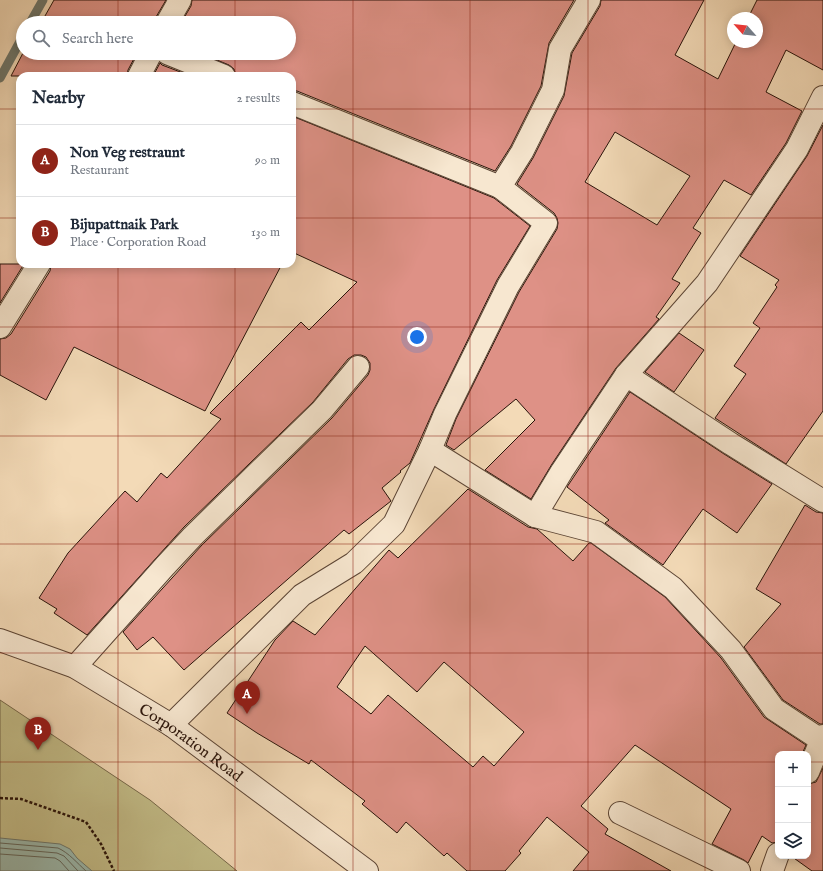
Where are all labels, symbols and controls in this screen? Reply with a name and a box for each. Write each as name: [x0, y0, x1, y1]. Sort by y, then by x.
north arrow: [727, 12, 763, 48]
search box: [16, 16, 296, 60]
icon: search: [30, 27, 52, 49]
text: Search here: [62, 29, 133, 48]
text: Nearby: [32, 88, 85, 109]
text: 2 results: [236, 90, 280, 107]
text: Non Veg restraunt: [70, 143, 185, 162]
text: A: [41, 152, 49, 169]
text: 90 m: [255, 152, 280, 169]
text: Restaurant: [70, 162, 129, 179]
text: Bijupattnaik Park: [70, 215, 178, 234]
text: B: [41, 224, 49, 241]
text: 130 m: [251, 224, 280, 241]
text: Place · Corporation Road: [70, 234, 206, 251]
your location: [407, 327, 427, 347]
pin: A: [234, 681, 260, 714]
street label: Corporation Road: [135, 700, 246, 787]
pin: B: [25, 717, 51, 750]
map controls: [775, 751, 811, 859]
button: +: [775, 751, 811, 787]
button: −: [775, 787, 811, 823]
button: layers: [775, 823, 811, 859]

